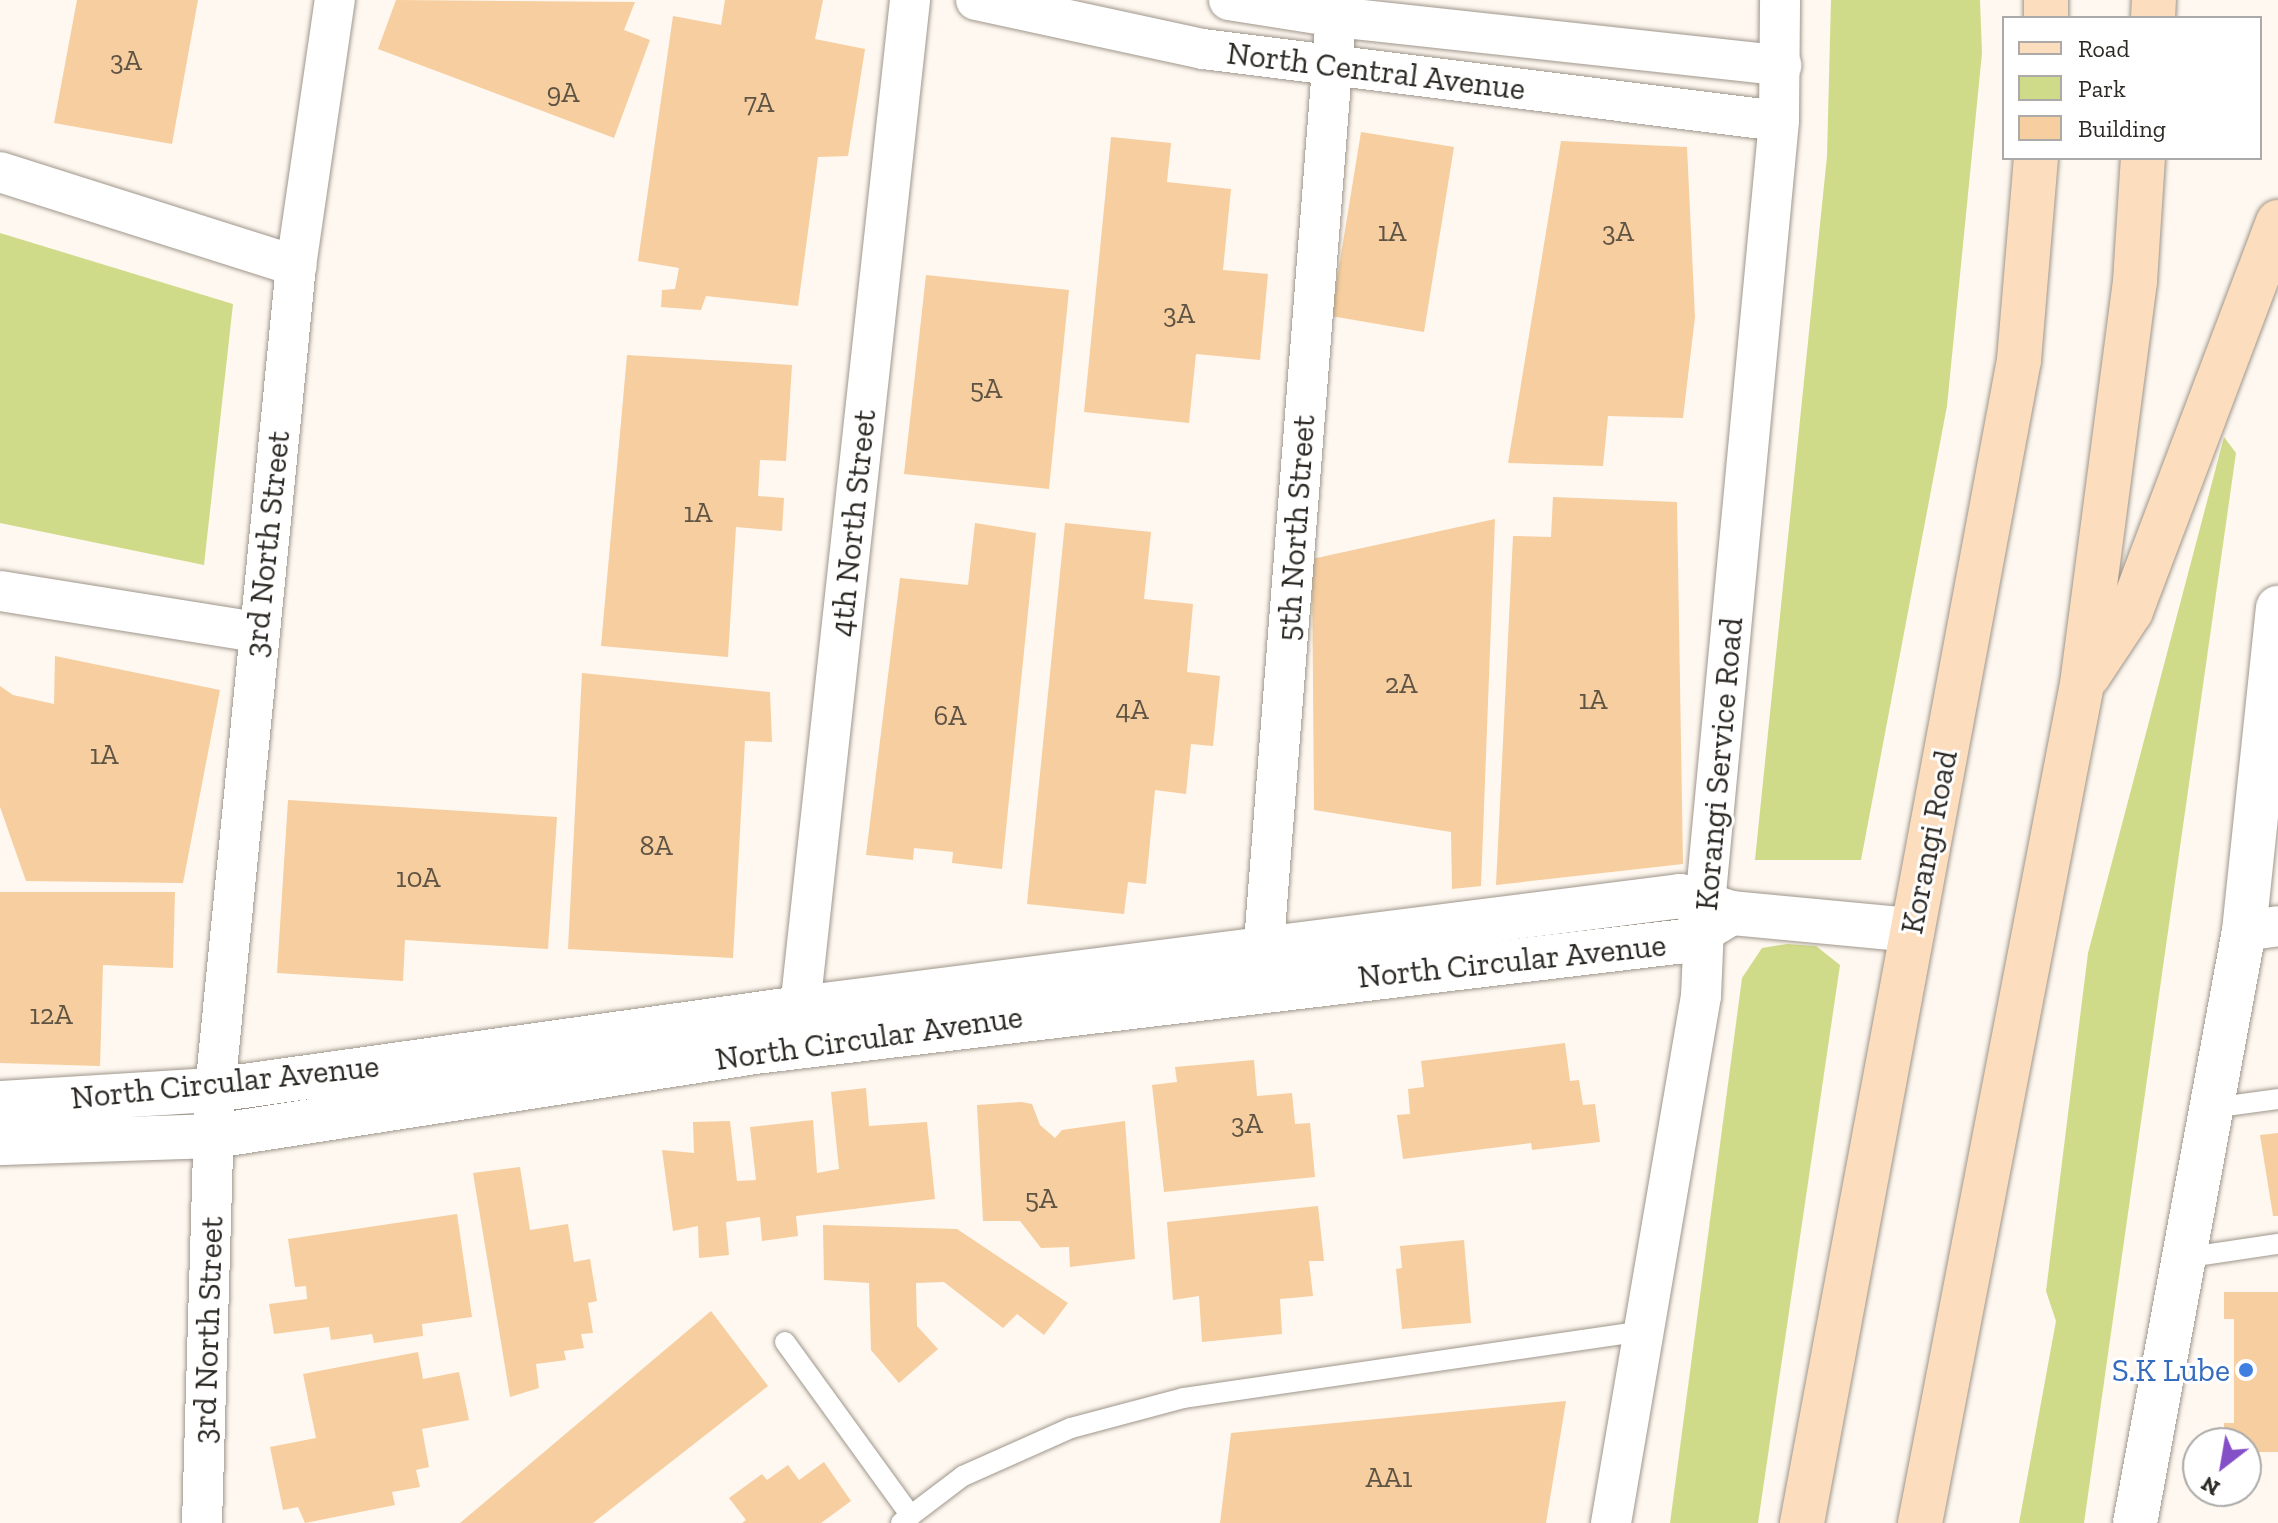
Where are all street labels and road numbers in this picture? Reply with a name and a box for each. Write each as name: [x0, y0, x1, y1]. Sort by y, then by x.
street label: North Central Avenue: [1224, 34, 1528, 108]
street label: 4th North Street: [822, 407, 884, 639]
street label: 5th North Street: [1269, 413, 1323, 643]
street label: 3rd North Street: [236, 429, 298, 659]
street label: Korangi Service Road: [1687, 616, 1751, 912]
street label: Korangi Road: [1892, 747, 1966, 937]
street label: North Circular Avenue: [1355, 926, 1669, 996]
street label: North Circular Avenue: [712, 997, 1026, 1079]
street label: North Circular Avenue: [68, 1047, 382, 1117]
street label: 3rd North Street: [185, 1215, 231, 1445]

